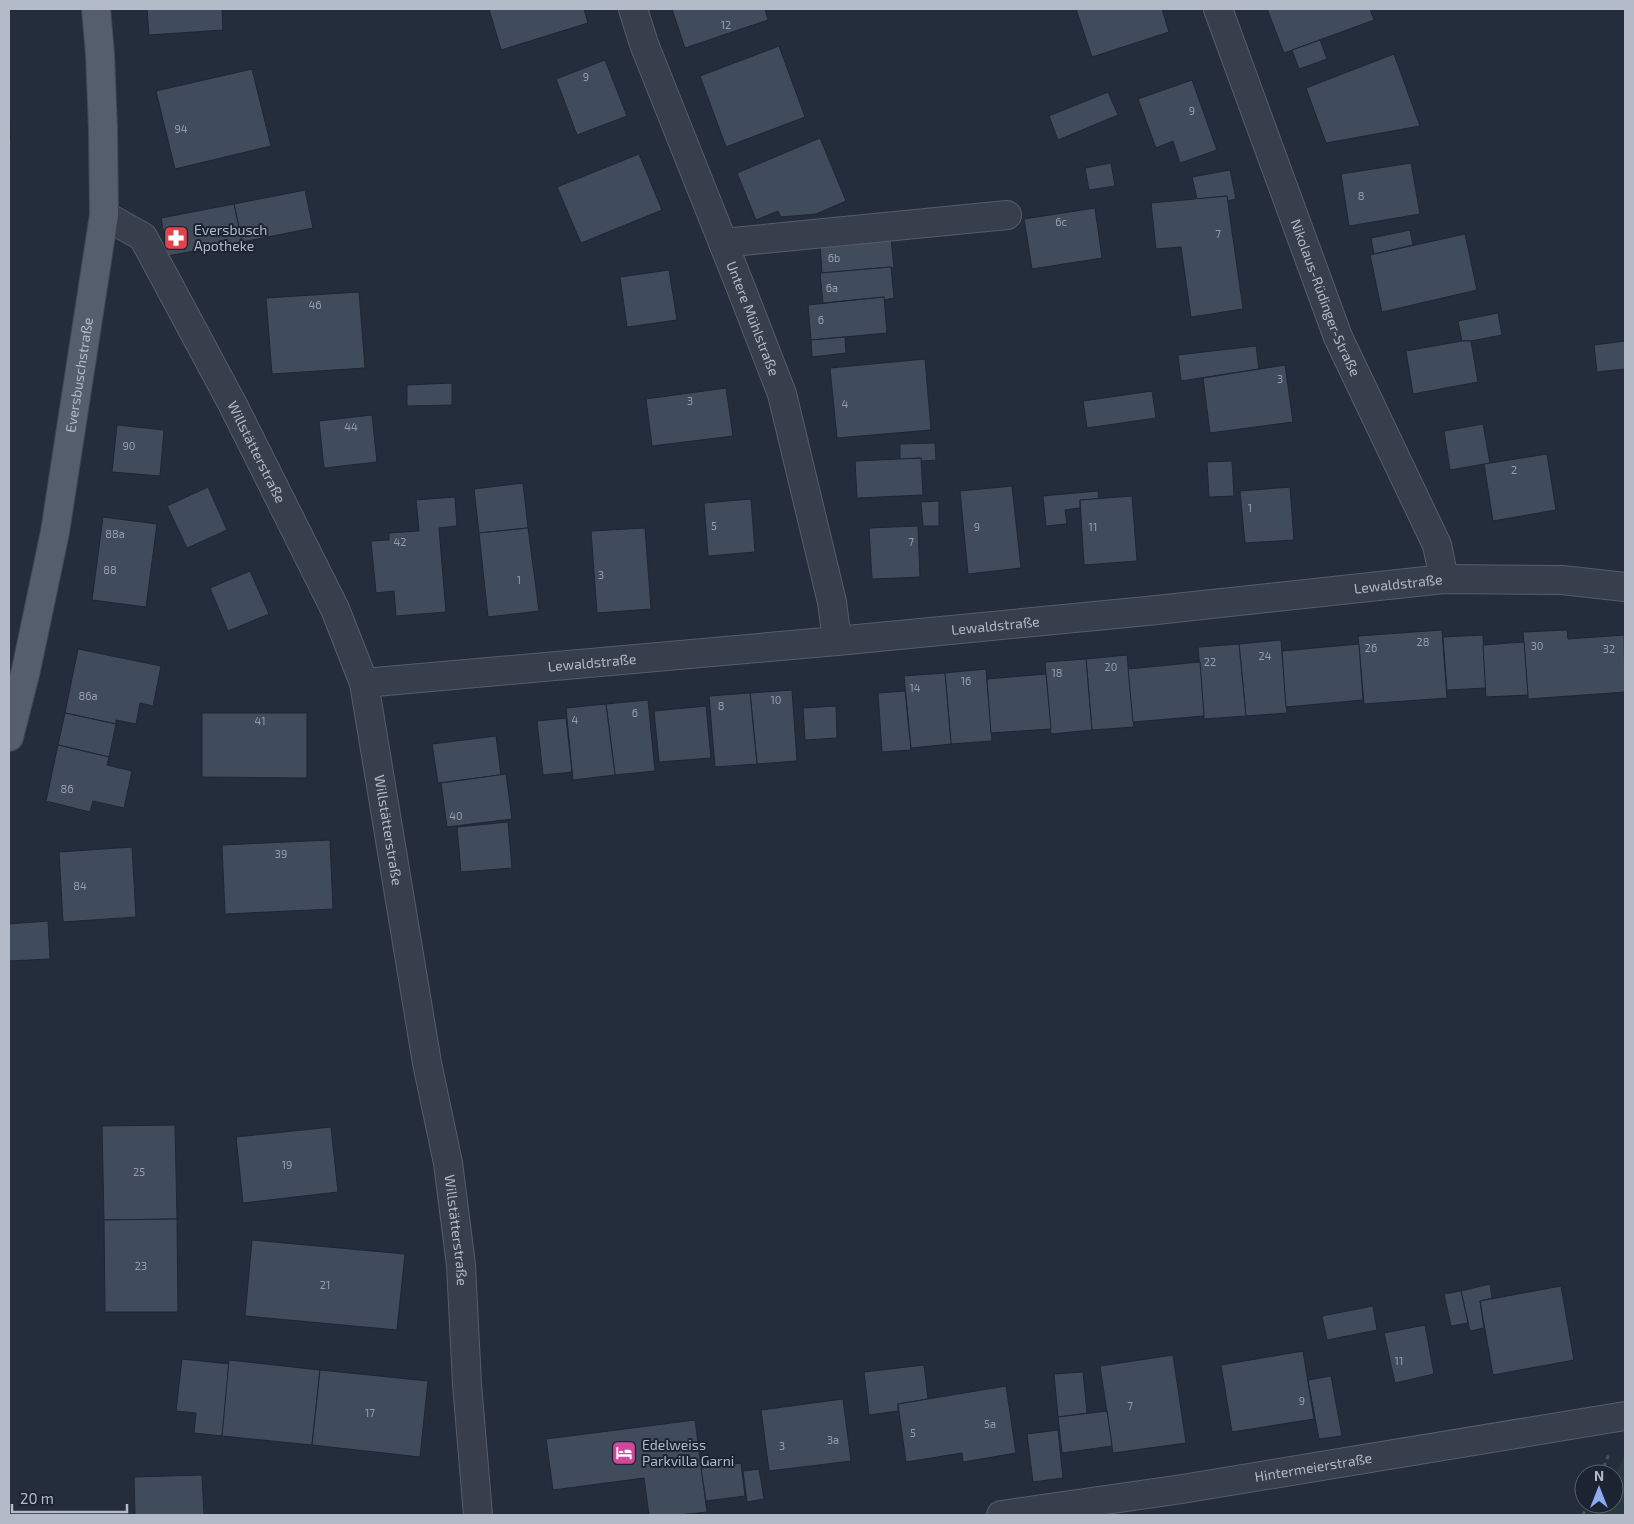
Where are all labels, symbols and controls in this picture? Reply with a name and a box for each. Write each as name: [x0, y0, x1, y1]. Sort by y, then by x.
house number: 12: [721, 18, 731, 31]
house number: 9: [583, 70, 589, 83]
house number: 9: [1189, 104, 1195, 117]
house number: 94: [174, 122, 188, 135]
house number: 8: [1358, 189, 1364, 202]
house number: 6c: [1055, 215, 1067, 228]
street label: Nikolaus-Rüdinger-Straße: [1288, 216, 1364, 379]
place label: Eversbusch Apotheke: [194, 221, 267, 254]
pharmacy icon: Eversbusch Apotheke: [163, 225, 189, 251]
house number: 7: [1215, 227, 1221, 240]
house number: 6b: [828, 251, 840, 264]
street label: Untere Mühlstraße: [723, 259, 783, 378]
house number: 6a: [826, 281, 838, 294]
house number: 46: [308, 298, 322, 311]
house number: 6: [818, 313, 824, 326]
street label: Eversbuschstraße: [61, 316, 96, 434]
house number: 3: [1277, 372, 1283, 385]
house number: 3: [687, 394, 693, 407]
house number: 4: [842, 397, 849, 410]
street label: Willstätterstraße: [224, 398, 290, 506]
house number: 44: [344, 420, 358, 433]
house number: 90: [123, 439, 135, 452]
house number: 2: [1511, 463, 1517, 476]
house number: 1: [1248, 501, 1252, 514]
house number: 5: [711, 519, 717, 532]
house number: 9: [974, 520, 980, 533]
house number: 11: [1089, 520, 1097, 533]
house number: 88a: [105, 527, 125, 540]
house number: 42: [394, 535, 406, 548]
house number: 7: [908, 535, 914, 548]
house number: 88: [103, 563, 117, 576]
house number: 3: [598, 568, 604, 581]
street label: Lewaldstraße: [1353, 570, 1443, 597]
house number: 1: [517, 573, 521, 586]
street label: Lewaldstraße: [950, 612, 1040, 638]
house number: 28: [1417, 635, 1429, 648]
house number: 30: [1531, 639, 1543, 652]
house number: 26: [1365, 641, 1377, 654]
house number: 32: [1603, 642, 1615, 655]
house number: 24: [1259, 649, 1272, 662]
street label: Lewaldstraße: [547, 650, 637, 675]
house number: 22: [1204, 655, 1216, 668]
house number: 20: [1105, 660, 1117, 673]
house number: 18: [1051, 666, 1063, 679]
house number: 16: [961, 674, 971, 687]
house number: 14: [909, 681, 921, 694]
house number: 86a: [78, 689, 98, 702]
house number: 10: [770, 693, 782, 706]
house number: 8: [718, 699, 724, 712]
house number: 6: [632, 706, 638, 719]
house number: 4: [572, 713, 579, 726]
house number: 41: [254, 714, 266, 727]
street label: Willstätterstraße: [371, 773, 406, 887]
house number: 86: [61, 782, 73, 795]
house number: 40: [449, 809, 463, 822]
house number: 39: [275, 847, 287, 860]
house number: 84: [73, 879, 87, 892]
house number: 19: [282, 1158, 292, 1171]
house number: 25: [133, 1165, 145, 1178]
street label: Willstätterstraße: [442, 1174, 471, 1286]
house number: 23: [135, 1259, 147, 1272]
house number: 21: [320, 1278, 330, 1291]
house number: 11: [1395, 1354, 1403, 1367]
house number: 9: [1299, 1394, 1305, 1407]
house number: 7: [1127, 1399, 1133, 1412]
house number: 17: [365, 1406, 375, 1419]
house number: 5a: [984, 1417, 996, 1430]
house number: 5: [910, 1426, 916, 1439]
house number: 3a: [827, 1433, 839, 1446]
place label: Edelweiss Parkvilla Garni: [642, 1436, 734, 1469]
house number: 3: [779, 1439, 785, 1452]
hotel icon: Edelweiss Parkvilla Garni: [611, 1440, 637, 1466]
street label: Hintermeierstraße: [1253, 1449, 1373, 1485]
north arrow: [1574, 1464, 1624, 1514]
text: N: [1594, 1467, 1604, 1484]
scale bar: [12, 1482, 128, 1514]
text: 20 m: [20, 1489, 54, 1507]

